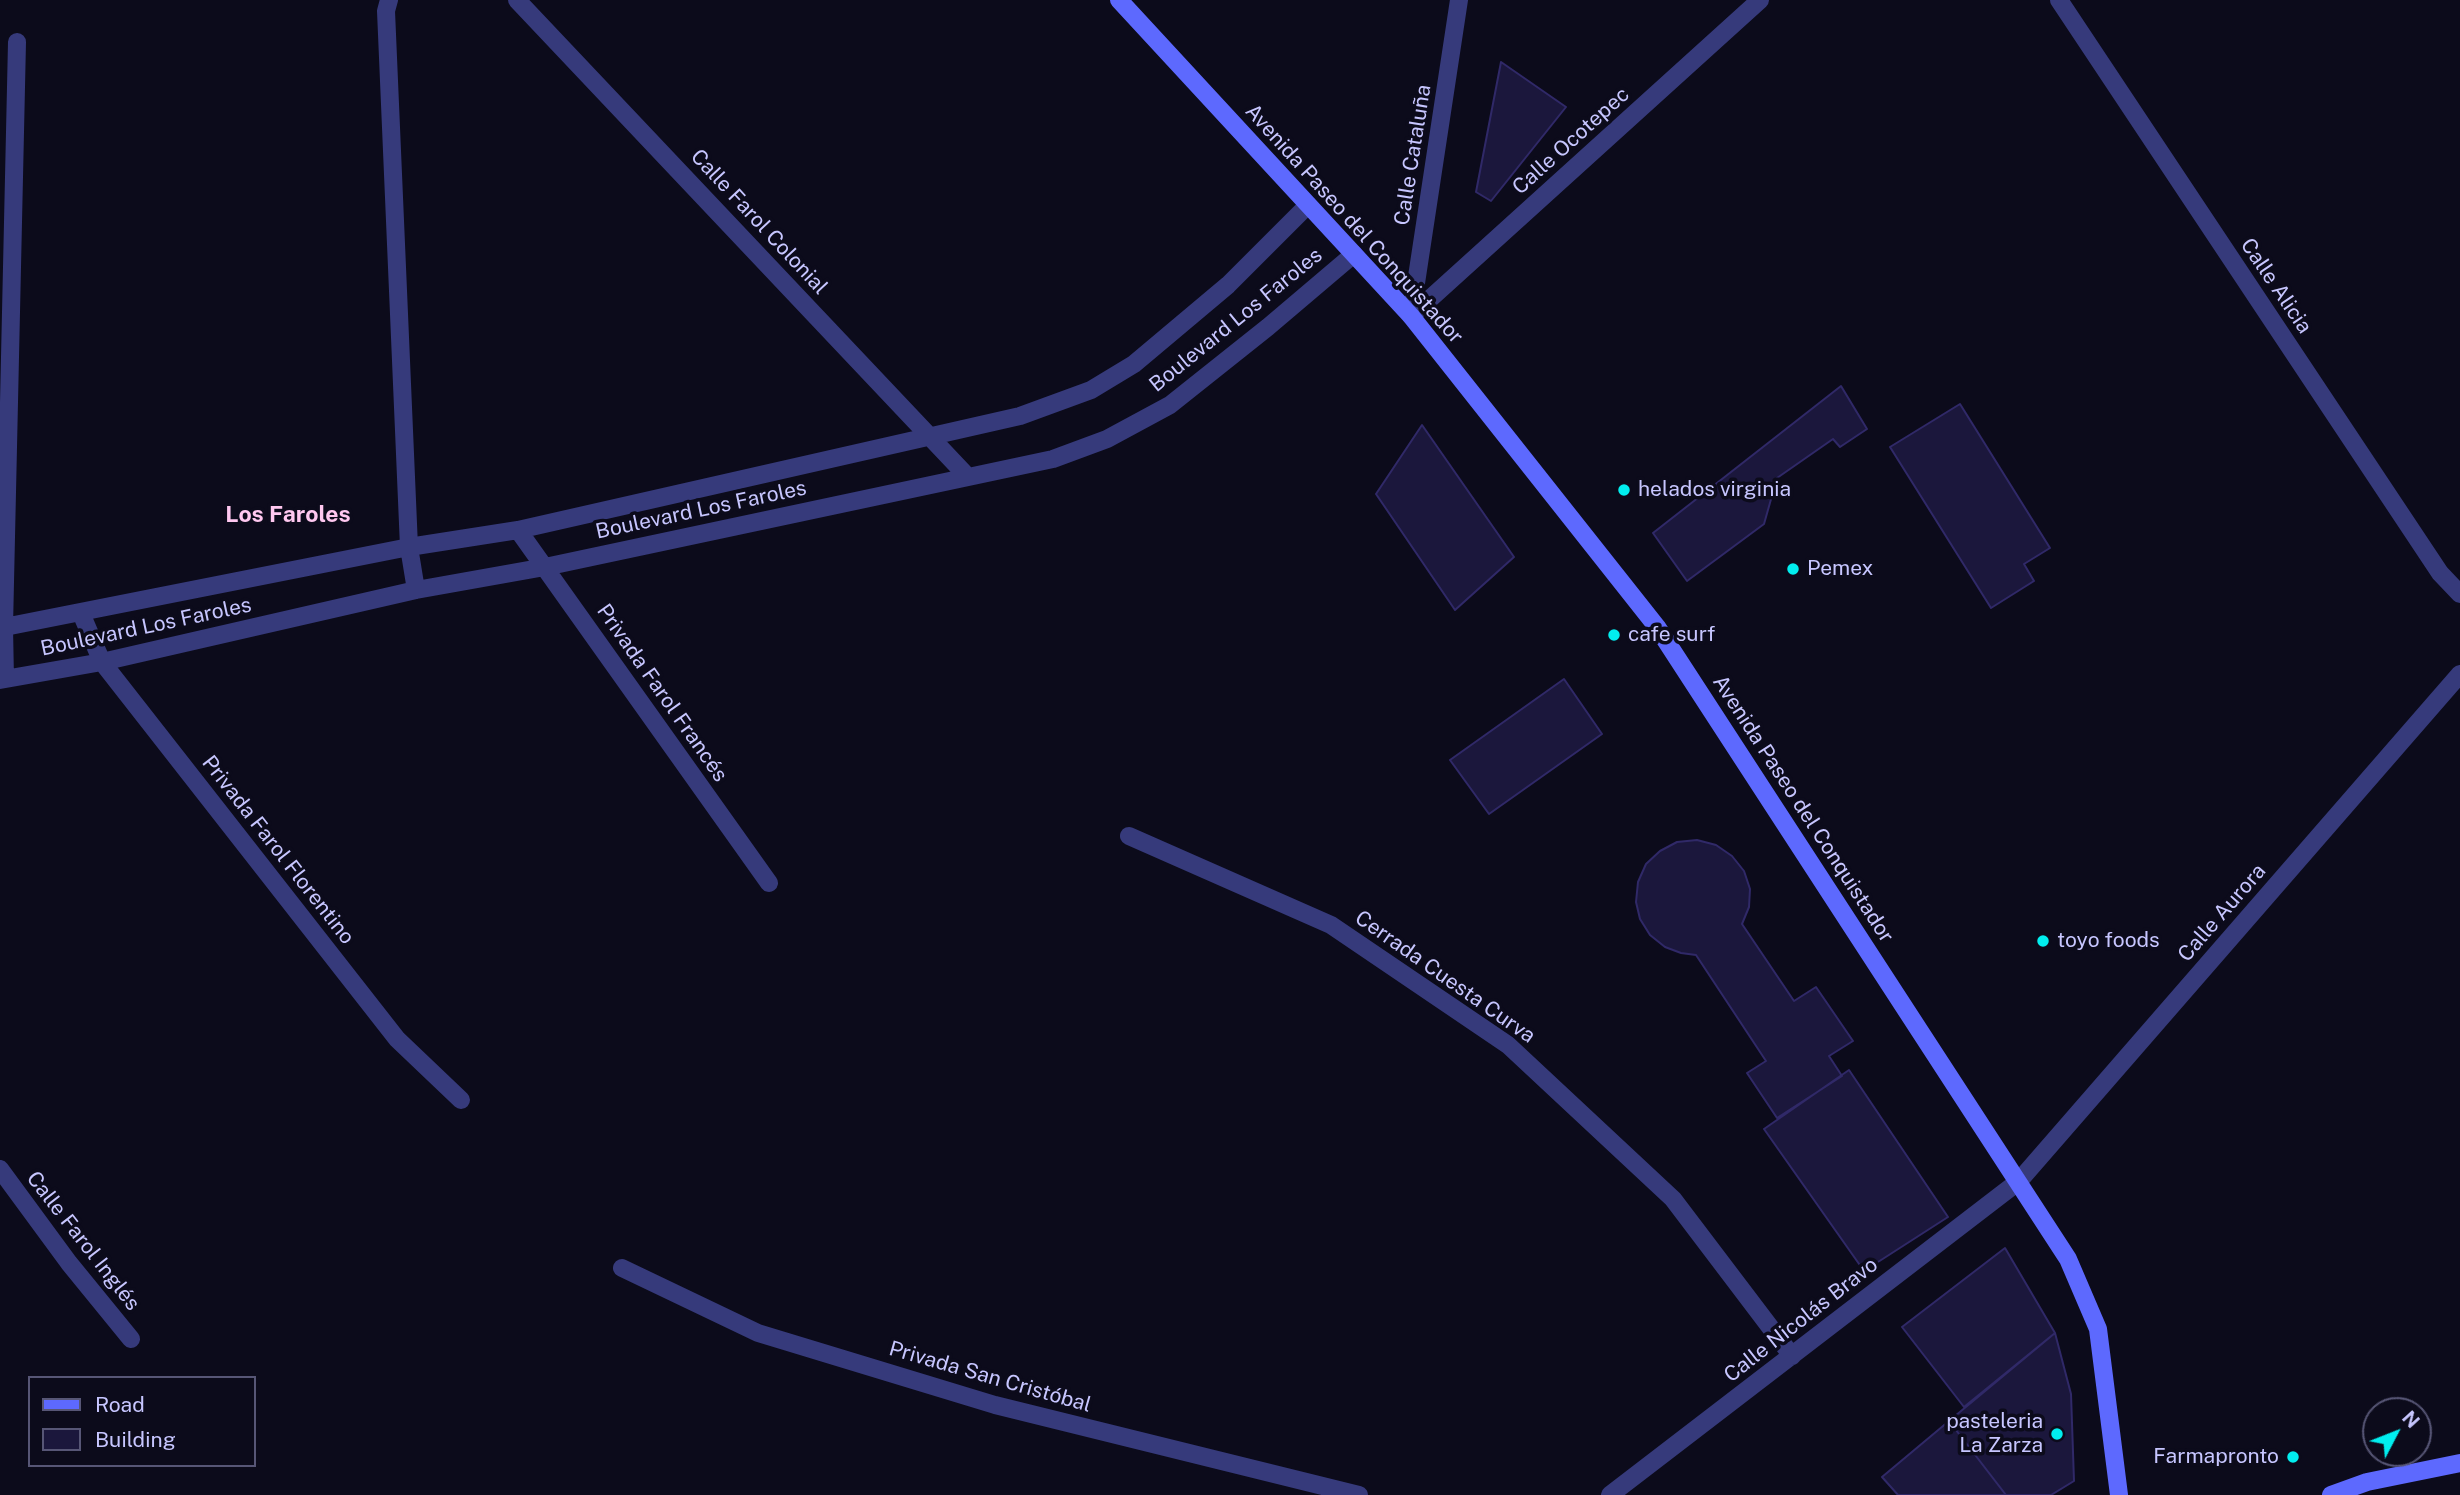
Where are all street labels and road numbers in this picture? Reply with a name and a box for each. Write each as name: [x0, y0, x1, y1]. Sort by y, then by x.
street label: Calle Ocotepec: [1507, 82, 1635, 200]
street label: Calle Cataluña: [1389, 83, 1437, 227]
street label: Avenida Paseo del Conquistador: [1240, 99, 1468, 349]
street label: Calle Farol Colonial: [685, 144, 833, 300]
street label: Calle Alicia: [2235, 234, 2317, 338]
street label: Boulevard Los Faroles: [1145, 243, 1327, 397]
street label: Boulevard Los Faroles: [593, 475, 809, 545]
street label: Boulevard Los Faroles: [38, 592, 254, 662]
street label: Privada Farol Francés: [591, 599, 733, 787]
street label: Avenida Paseo del Conquistador: [1707, 671, 1899, 947]
street label: Privada Farol Florentino: [196, 751, 360, 949]
street label: Calle Aurora: [2173, 859, 2271, 967]
street label: Cerrada Cuesta Curva: [1350, 905, 1540, 1049]
street label: Calle Farol Inglés: [21, 1166, 145, 1316]
street label: Calle Nicolás Bravo: [1719, 1252, 1883, 1388]
street label: Privada San Cristóbal: [886, 1336, 1094, 1418]

